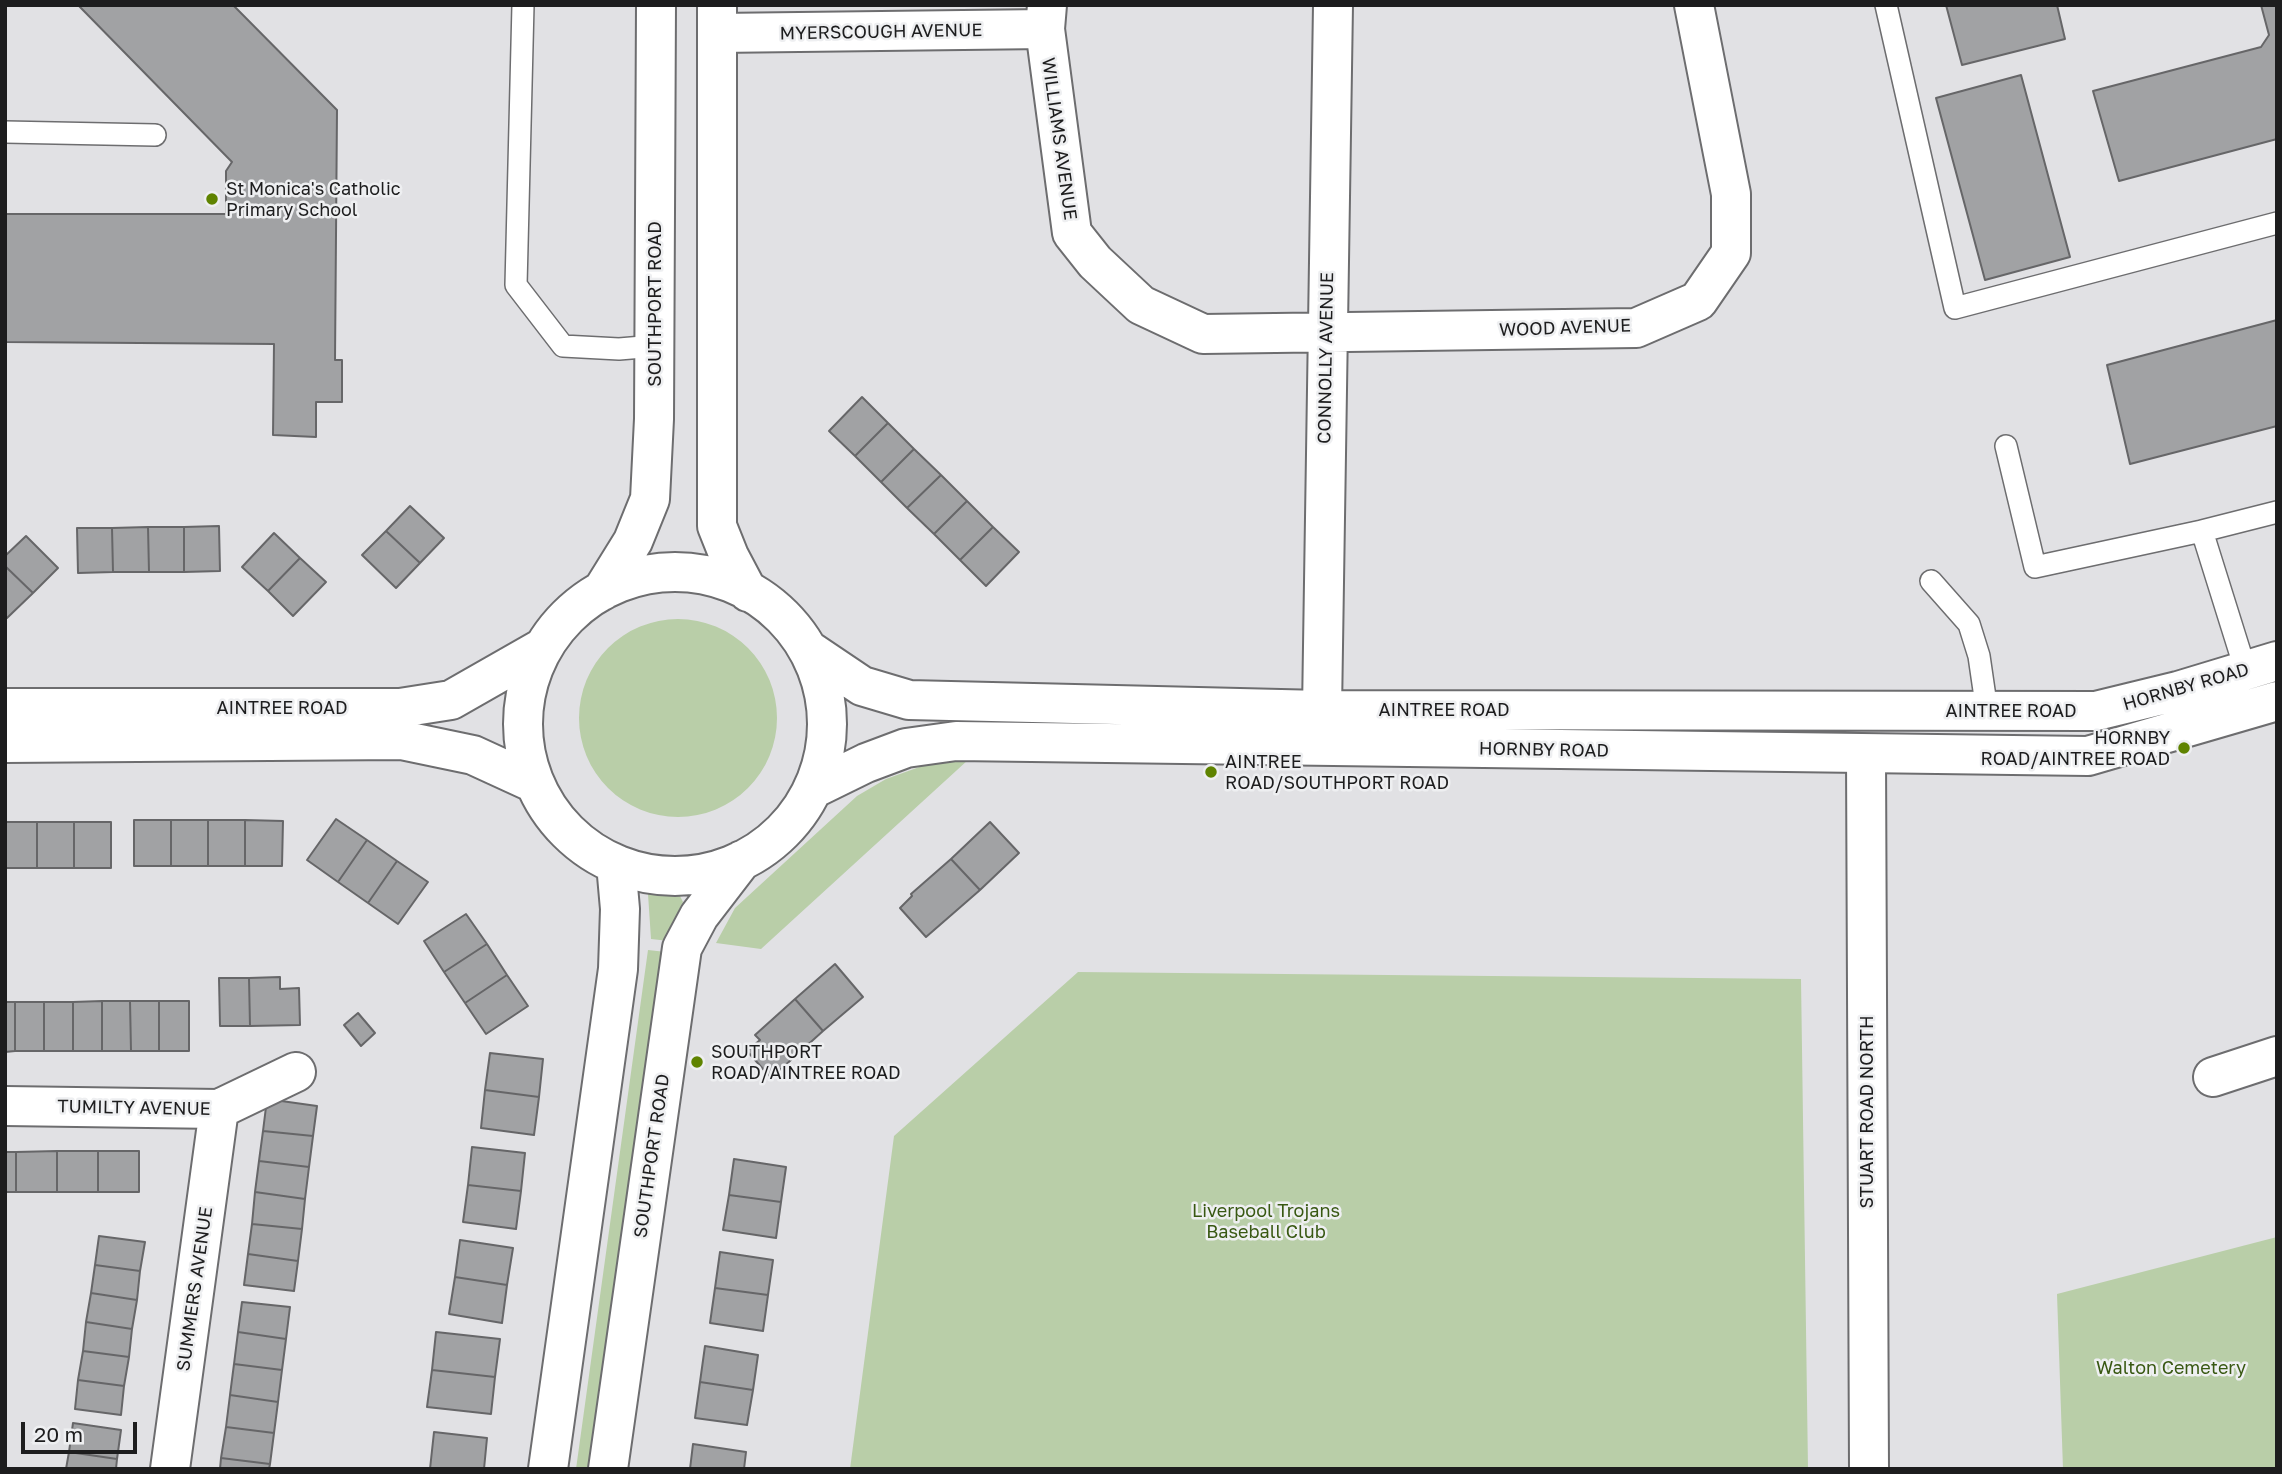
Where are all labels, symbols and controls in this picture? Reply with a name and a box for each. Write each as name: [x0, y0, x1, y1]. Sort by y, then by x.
street label: MYERSCOUGH AVENUE: [780, 19, 982, 45]
street label: WILLIAMS AVENUE: [1037, 56, 1081, 222]
place label: St Monica's Catholic Primary School: [226, 178, 401, 220]
marker: St Monica's Catholic Primary School: [204, 191, 220, 207]
street label: SOUTHPORT ROAD: [644, 221, 666, 387]
street label: CONNOLLY AVENUE: [1314, 272, 1338, 444]
street label: WOOD AVENUE: [1499, 315, 1631, 341]
street label: HORNBY ROAD: [2120, 659, 2252, 715]
street label: AINTREE ROAD: [216, 697, 348, 719]
street label: AINTREE ROAD: [1378, 699, 1510, 721]
street label: AINTREE ROAD: [1945, 700, 2077, 722]
place label: HORNBY ROAD/AINTREE ROAD: [1980, 727, 2170, 770]
street label: HORNBY ROAD: [1479, 738, 1609, 762]
marker: HORNBY ROAD/AINTREE ROAD: [2176, 740, 2192, 756]
place label: AINTREE ROAD/SOUTHPORT ROAD: [1225, 751, 1449, 794]
marker: AINTREE ROAD/SOUTHPORT ROAD: [1203, 764, 1219, 780]
street label: STUART ROAD NORTH: [1856, 1015, 1878, 1209]
place label: SOUTHPORT ROAD/AINTREE ROAD: [711, 1041, 901, 1084]
marker: SOUTHPORT ROAD/AINTREE ROAD: [689, 1054, 705, 1070]
street label: SOUTHPORT ROAD: [630, 1073, 674, 1239]
street label: TUMILTY AVENUE: [57, 1096, 211, 1120]
park label: Liverpool Trojans Baseball Club: [1192, 1200, 1340, 1242]
street label: SUMMERS AVENUE: [173, 1205, 217, 1373]
park label: Walton Cemetery: [2096, 1357, 2246, 1379]
scale bar: [24, 1408, 140, 1452]
text: 20 m: [34, 1421, 83, 1447]

